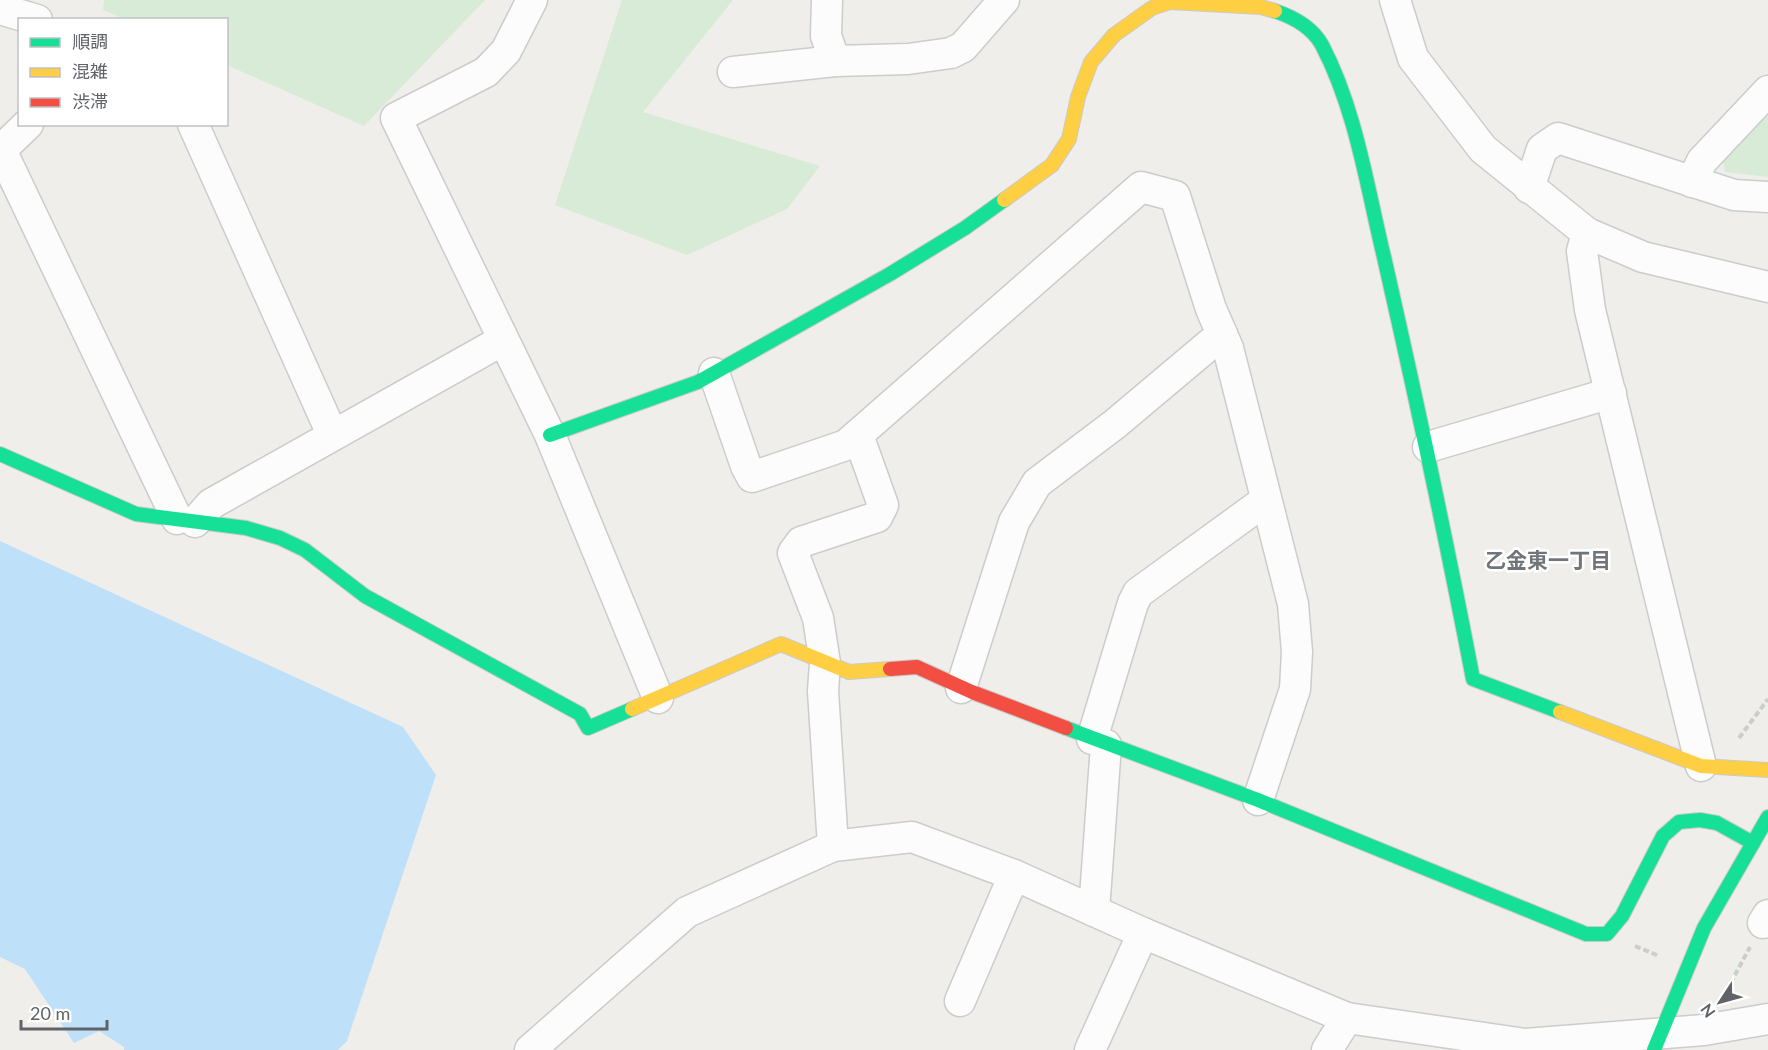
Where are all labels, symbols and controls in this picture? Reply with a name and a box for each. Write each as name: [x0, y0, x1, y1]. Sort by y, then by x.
legend: [18, 18, 228, 126]
text: 順調: [72, 30, 108, 52]
text: 混雑: [72, 60, 108, 82]
text: 渋滞: [72, 90, 108, 112]
district label: 乙金東一丁目: [1485, 547, 1611, 572]
north arrow: [1690, 972, 1750, 1032]
scale bar: [21, 993, 106, 1031]
text: N: [1696, 1001, 1719, 1022]
text: 20 m: [30, 1002, 70, 1024]

